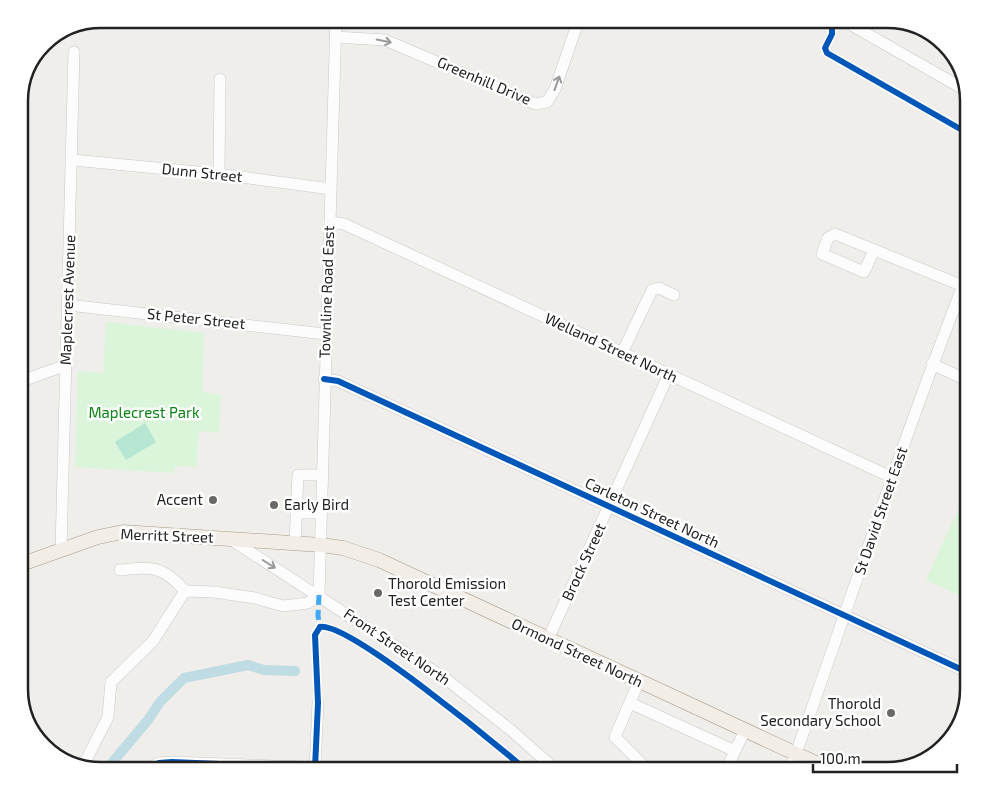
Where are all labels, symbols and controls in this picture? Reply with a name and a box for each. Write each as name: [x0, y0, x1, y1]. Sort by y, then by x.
one-way arrow: [375, 37, 391, 46]
street label: Greenhill Drive: [435, 52, 534, 108]
one-way arrow: [553, 76, 562, 92]
street label: Dunn Street: [161, 159, 244, 185]
street label: Townline Road East: [315, 225, 337, 359]
street label: Maplecrest Avenue: [56, 234, 78, 365]
street label: St Peter Street: [146, 304, 246, 332]
street label: Welland Street North: [542, 308, 681, 386]
park label: Maplecrest Park: [88, 403, 200, 421]
street label: St David Street East: [850, 444, 910, 577]
street label: Carleton Street North: [582, 473, 722, 551]
place label: Accent: [157, 490, 203, 508]
marker: Accent: [207, 494, 219, 506]
place label: Early Bird: [284, 495, 349, 513]
marker: Early Bird: [268, 499, 280, 511]
street label: Brock Street: [557, 520, 609, 603]
street label: Merritt Street: [120, 524, 214, 546]
one-way arrow: [262, 559, 276, 569]
place label: Thorold Emission Test Center: [388, 574, 506, 609]
marker: Thorold Emission Test Center: [372, 587, 384, 599]
street label: Front Street North: [341, 604, 454, 688]
street label: Ormond Street North: [509, 614, 646, 690]
place label: Thorold Secondary School: [760, 694, 882, 729]
marker: Thorold Secondary School: [885, 707, 897, 719]
scale bar: [813, 742, 957, 774]
text: 100 m: [820, 749, 861, 767]

